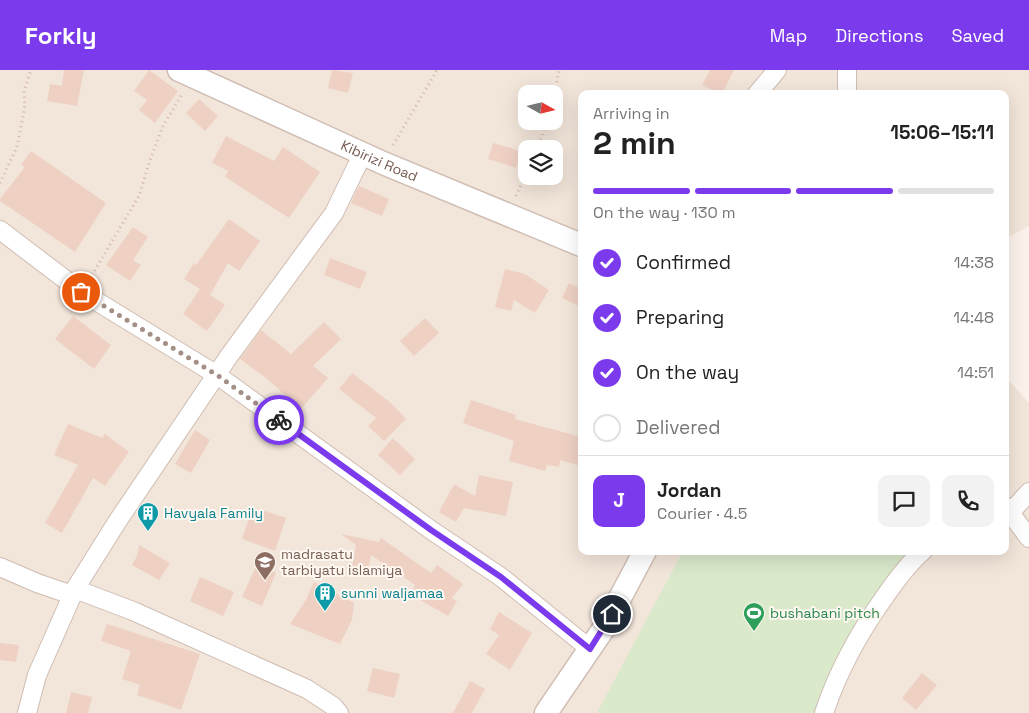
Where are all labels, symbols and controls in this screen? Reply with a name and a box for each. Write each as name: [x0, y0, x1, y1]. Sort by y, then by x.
text: Forkly: [25, 20, 97, 51]
text: Map: [770, 24, 807, 47]
text: Directions: [835, 24, 924, 47]
text: Saved: [952, 24, 1004, 47]
north arrow: [518, 85, 562, 130]
map controls: [518, 85, 563, 185]
text: Arriving in: [593, 103, 670, 124]
text: 15:06–15:11: [890, 120, 994, 145]
text: 2 min: [593, 123, 676, 163]
street label: Kibirizi Road: [338, 136, 420, 185]
button: layers: [518, 140, 563, 185]
text: On the way · 130 m: [593, 202, 736, 223]
icon: check: [593, 249, 621, 277]
text: Confirmed: [636, 250, 731, 275]
text: 14:38: [954, 252, 994, 273]
pin: [60, 271, 102, 313]
icon: bag: [67, 278, 95, 306]
icon: check: [593, 304, 621, 332]
text: Preparing: [636, 305, 724, 330]
text: 14:48: [953, 307, 994, 328]
icon: check: [593, 359, 621, 387]
text: On the way: [636, 360, 739, 385]
text: 14:51: [957, 362, 994, 383]
courier: [254, 395, 304, 445]
icon: bike: [265, 406, 293, 434]
text: Delivered: [636, 415, 721, 440]
button: chat: [878, 475, 930, 527]
button: phone: [942, 475, 994, 527]
text: Jordan: [657, 478, 722, 503]
text: J: [613, 488, 625, 513]
building icon: Havyala Family: [136, 501, 160, 532]
text: Courier · 4.5: [657, 503, 747, 524]
place label: Havyala Family: [164, 504, 263, 522]
place label: madrasatu tarbiyatu islamiya: [281, 545, 402, 579]
school or university icon: madrasatu tarbiyatu islamiya: [253, 550, 277, 581]
building icon: sunni waljamaa: [313, 581, 337, 612]
place label: sunni waljamaa: [341, 584, 443, 602]
pin: [591, 593, 633, 635]
icon: home: [598, 600, 626, 628]
sports icon: bushabani pitch: [742, 601, 766, 632]
place label: bushabani pitch: [770, 604, 880, 622]

